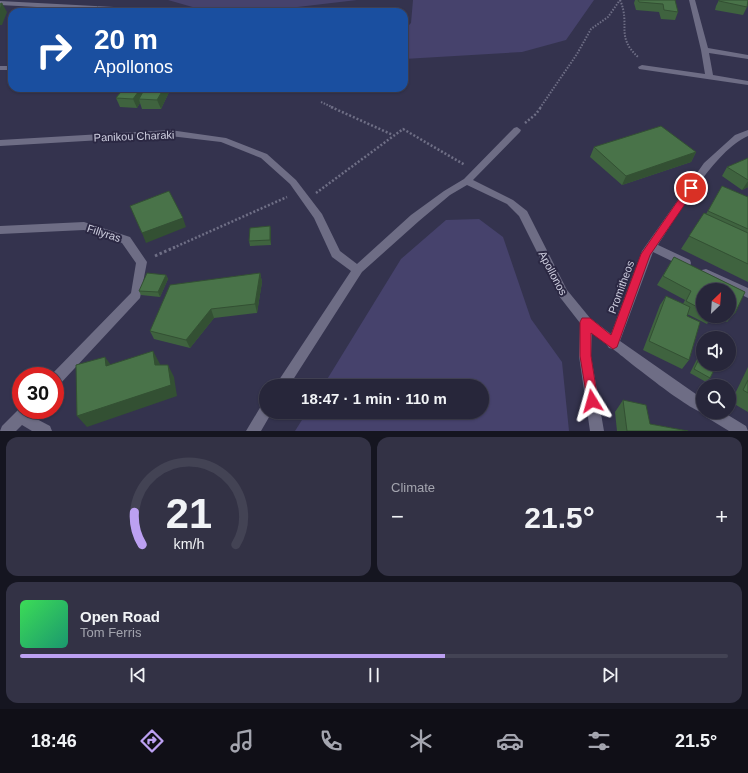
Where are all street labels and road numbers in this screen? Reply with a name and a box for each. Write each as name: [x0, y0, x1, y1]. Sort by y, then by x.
street label: Panikou Charaki: [93, 129, 175, 143]
street label: Fillyras: [86, 222, 123, 244]
street label: Apollonos: [536, 249, 570, 298]
street label: Promitheos: [606, 258, 636, 315]

